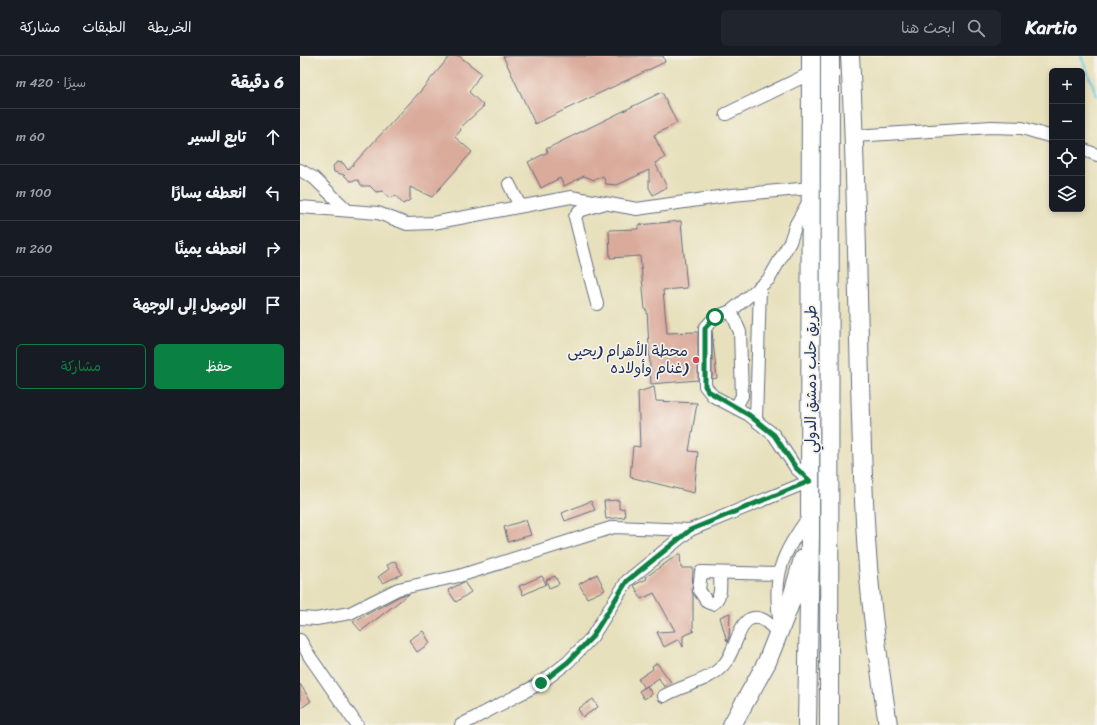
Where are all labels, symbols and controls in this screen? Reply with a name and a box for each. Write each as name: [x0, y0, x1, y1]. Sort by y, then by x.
search box: [721, 10, 1001, 46]
text: Kartio: [1025, 11, 1077, 44]
text: مشاركة: [20, 15, 60, 40]
text: الطبقات: [82, 15, 126, 40]
text: الخريطة: [148, 15, 191, 40]
text: ابحث هنا: [901, 15, 955, 41]
icon: search: [965, 17, 987, 39]
text: 6 دقيقة: [231, 67, 284, 97]
map controls: [1049, 68, 1085, 212]
button: +: [1049, 68, 1085, 104]
text: سيرًا · 420 m: [16, 71, 86, 94]
button: −: [1049, 104, 1085, 140]
text: تابع السير: [189, 124, 246, 150]
text: 60 m: [16, 125, 45, 148]
icon: ahead: [262, 126, 284, 148]
button: locate: [1049, 140, 1085, 176]
button: layers: [1049, 176, 1085, 212]
text: انعطف يسارًا: [171, 180, 246, 206]
text: 100 m: [16, 181, 51, 204]
icon: left: [262, 182, 284, 204]
text: انعطف يمينًا: [175, 236, 246, 262]
text: 260 m: [16, 237, 52, 260]
icon: right: [262, 238, 284, 260]
text: الوصول إلى الوجهة: [133, 292, 246, 318]
icon: arrive: [262, 294, 284, 316]
street label: طريق حلب دمشق الدولي: [798, 305, 824, 453]
route start: [706, 308, 724, 326]
place label: محطة الأهرام (يحيى غنام وأولاده): [568, 338, 689, 381]
button: مشاركة: [16, 344, 146, 389]
button: حفظ: [154, 344, 284, 389]
marker: محطة الأهرام (يحيى غنام وأولاده): [691, 355, 701, 365]
route end: [532, 674, 550, 692]

